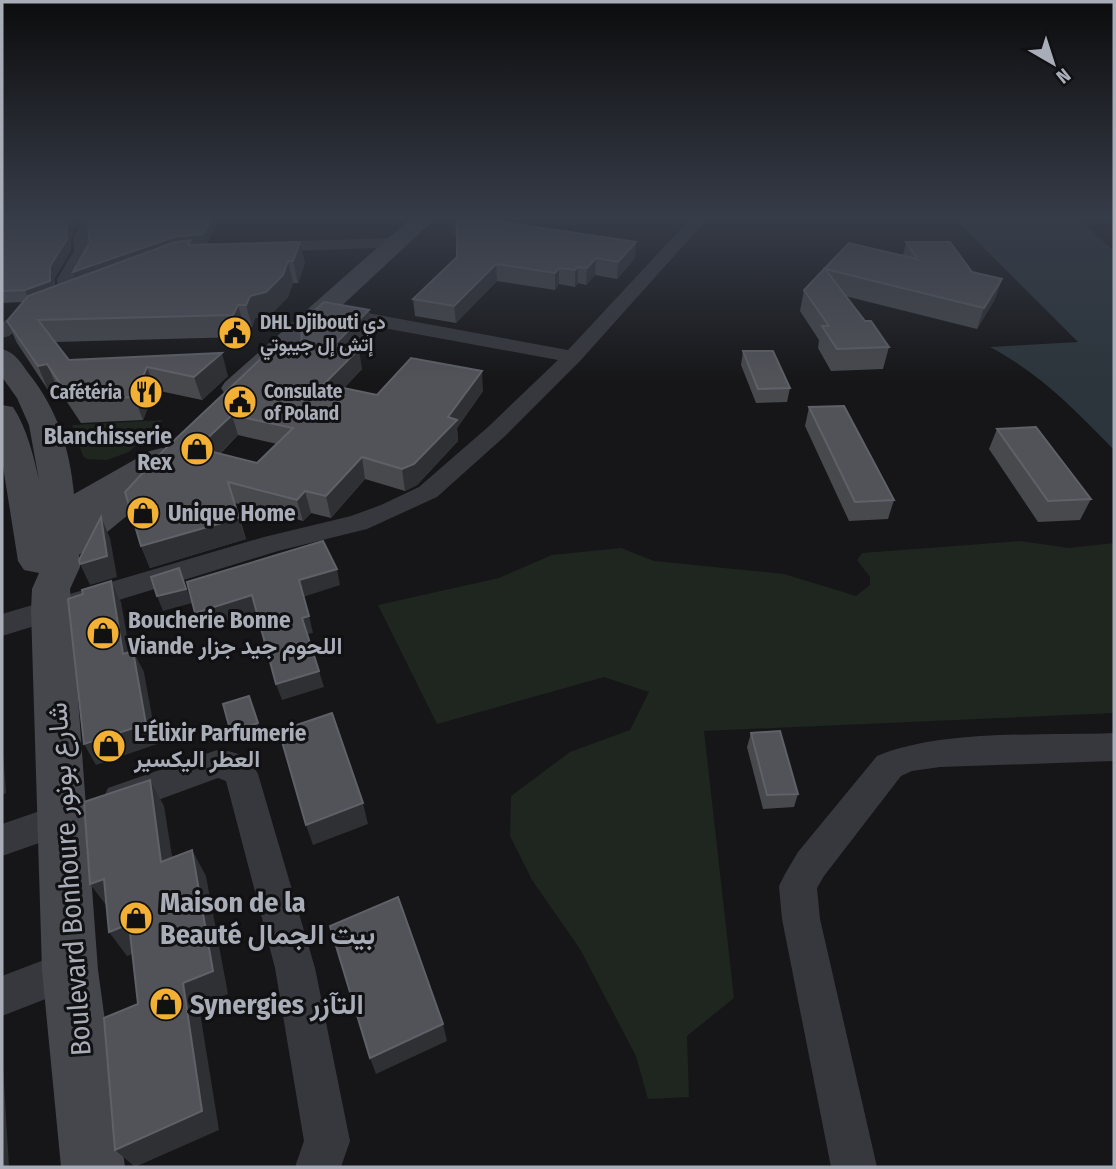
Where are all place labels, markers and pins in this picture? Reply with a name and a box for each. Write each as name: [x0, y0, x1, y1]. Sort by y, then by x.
place label: DHL Djibouti دي إتش إل جيبوتي: [260, 311, 386, 361]
public building icon: DHL Djibouti دي إتش إل جيبوتي: [216, 314, 254, 352]
restaurant icon: Cafétéria: [127, 373, 165, 411]
place label: Consulate of Poland: [264, 380, 343, 425]
place label: Cafétéria: [50, 381, 122, 404]
public building icon: Consulate of Poland: [221, 383, 259, 421]
place label: Blanchisserie Rex: [44, 422, 173, 476]
shop icon: Blanchisserie Rex: [178, 430, 216, 468]
shop icon: Unique Home: [124, 494, 162, 532]
place label: Unique Home: [168, 499, 296, 527]
place label: Boucherie Bonne Viande اللحوم جيد جزار: [127, 606, 342, 661]
shop icon: Boucherie Bonne Viande اللحوم جيد جزار: [84, 614, 122, 652]
place label: L'Élixir Parfumerie العطر اليكسير: [133, 718, 307, 774]
shop icon: L'Élixir Parfumerie العطر اليكسير: [90, 727, 128, 765]
place label: Maison de la Beauté بيت الجمال: [160, 886, 375, 951]
shop icon: Maison de la Beauté بيت الجمال: [117, 899, 155, 937]
shop icon: Synergies التآزر: [147, 985, 185, 1023]
place label: Synergies التآزر: [190, 988, 364, 1022]

